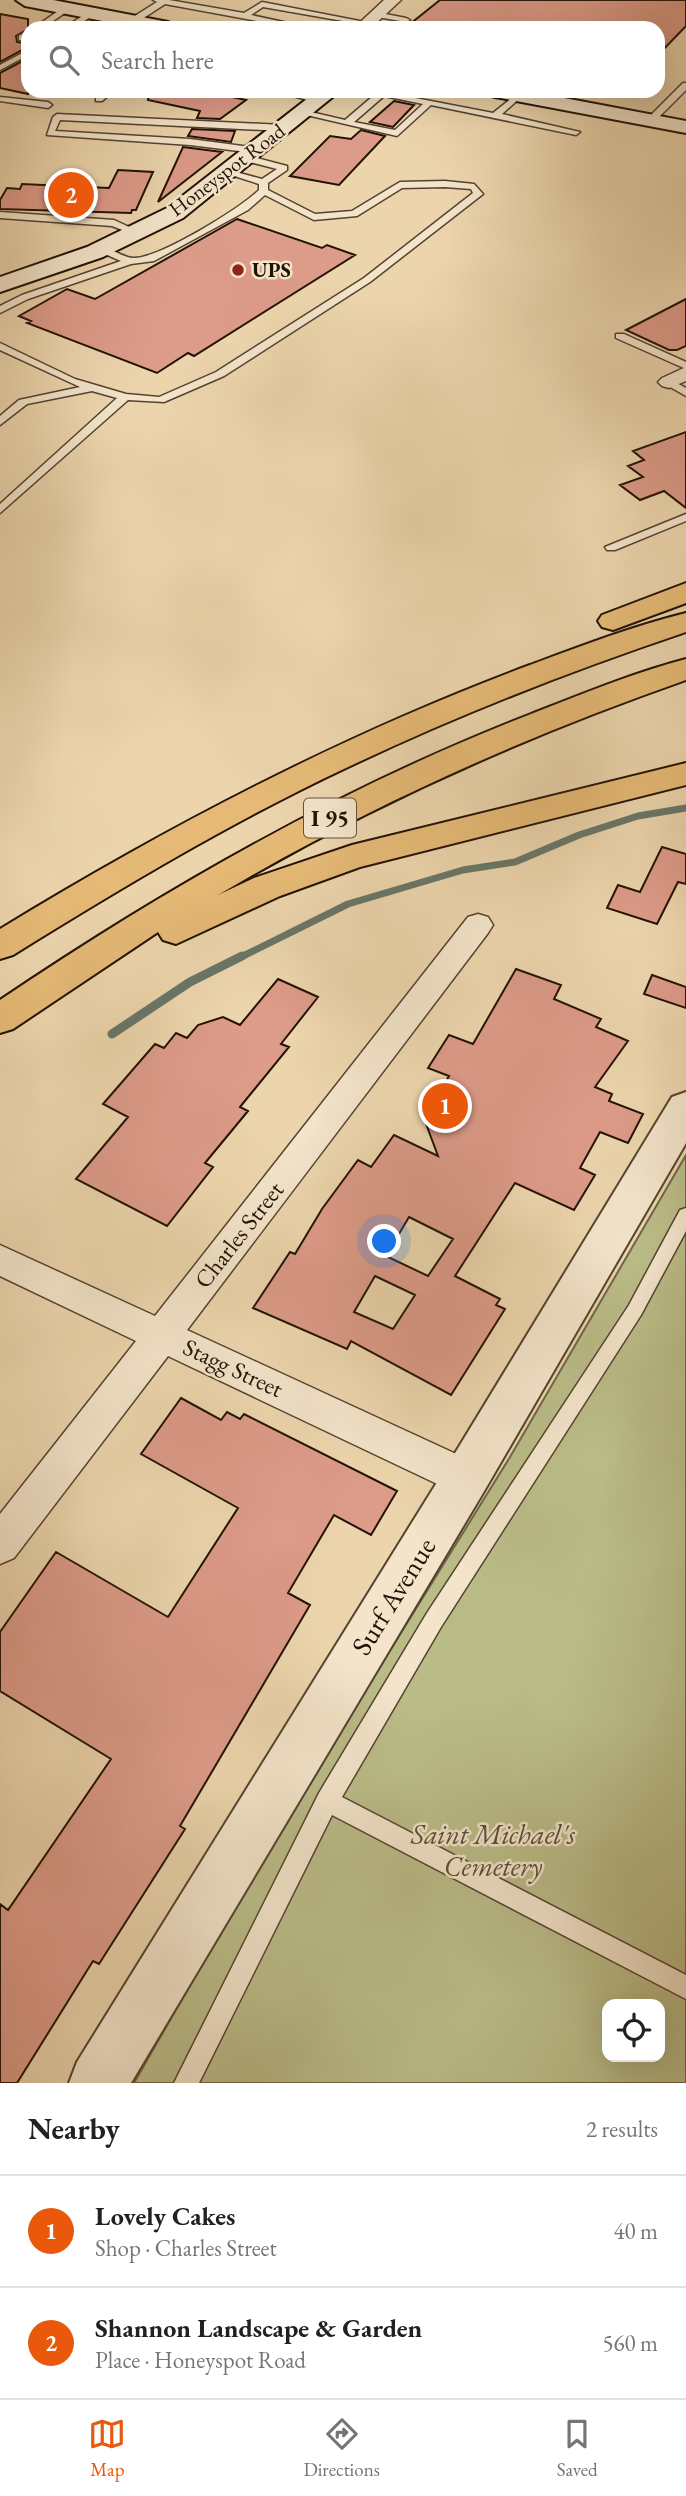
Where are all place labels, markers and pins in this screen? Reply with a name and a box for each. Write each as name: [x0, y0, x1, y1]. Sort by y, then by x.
pin: 2: [48, 169, 94, 221]
place label: UPS: [252, 256, 291, 283]
marker: UPS: [230, 262, 246, 278]
pin: 1: [422, 1080, 468, 1132]

